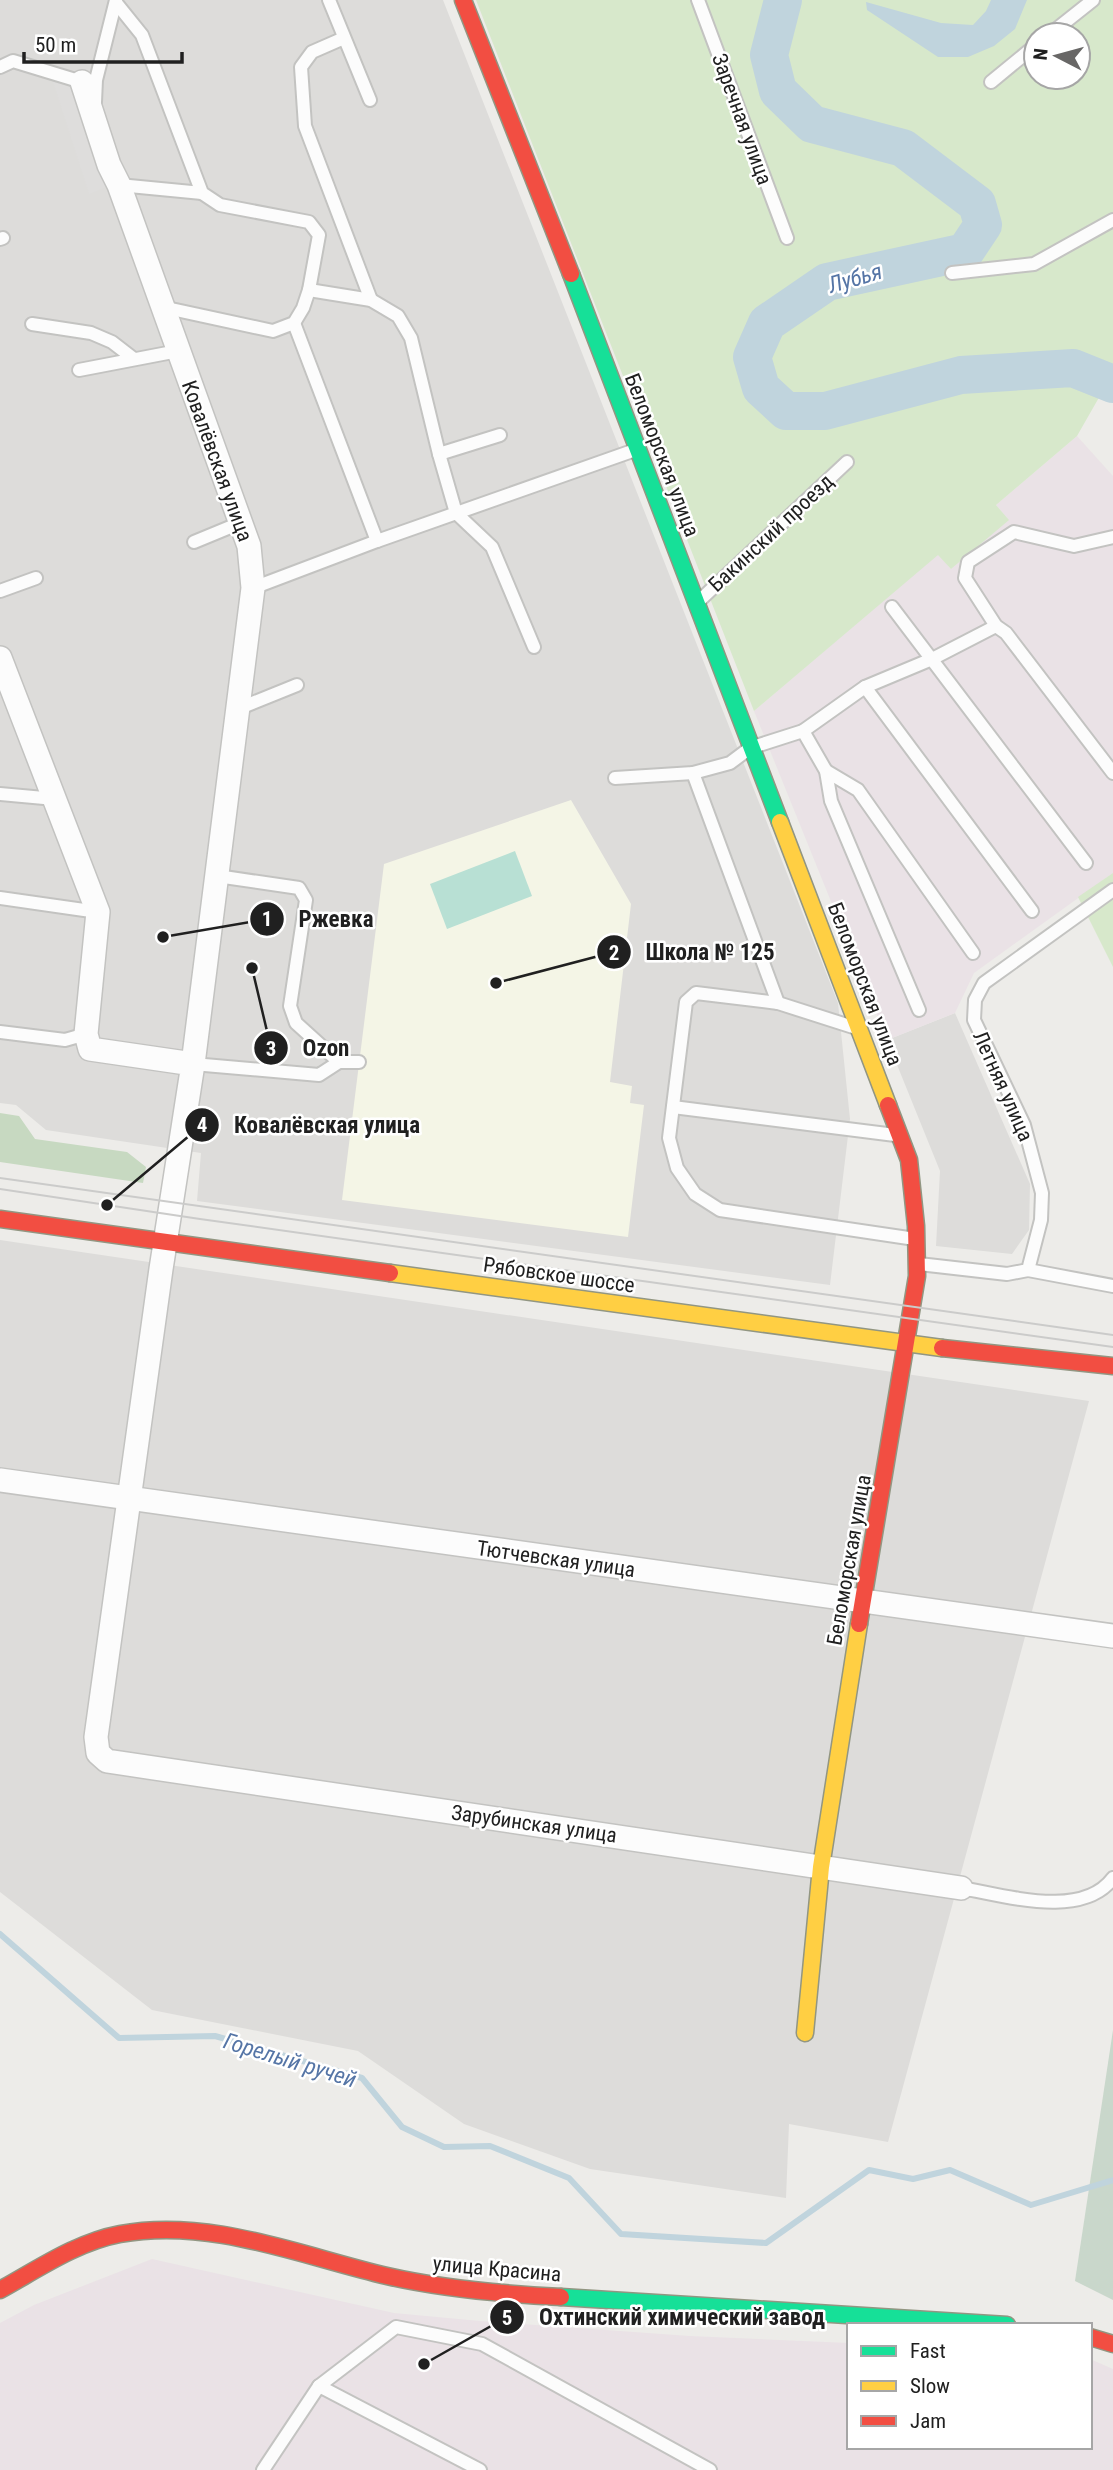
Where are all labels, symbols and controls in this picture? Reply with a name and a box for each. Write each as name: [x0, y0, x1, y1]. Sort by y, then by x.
scale bar: [24, 21, 182, 65]
north arrow: [1022, 21, 1092, 91]
text: 50 m: [35, 33, 76, 57]
text: N: [1029, 47, 1053, 61]
street label: Заречная улица: [707, 50, 777, 188]
water label: Лубья: [824, 258, 886, 299]
street label: Беломорская улица: [620, 370, 704, 540]
street label: Ковалёвская улица: [177, 377, 257, 545]
street label: Бакинский проезд: [704, 469, 838, 597]
callout: Ржевка: [250, 897, 388, 941]
street label: Беломорская улица: [823, 899, 907, 1069]
text: Ржевка: [298, 906, 374, 933]
text: 1: [262, 907, 272, 931]
callout: Школа № 125: [596, 930, 788, 974]
text: Школа № 125: [645, 939, 775, 966]
text: 2: [609, 941, 619, 965]
callout: Ozon: [254, 1026, 364, 1070]
street label: Летняя улица: [968, 1027, 1038, 1145]
text: Ozon: [303, 1035, 349, 1062]
text: 3: [266, 1037, 276, 1061]
callout: Ковалёвская улица: [185, 1103, 434, 1147]
text: Ковалёвская улица: [234, 1112, 420, 1139]
text: 4: [197, 1113, 207, 1137]
street label: Рябовское шоссе: [482, 1253, 636, 1298]
street label: Беломорская улица: [822, 1473, 876, 1647]
street label: Тютчевская улица: [475, 1536, 637, 1582]
street label: Зарубинская улица: [450, 1801, 618, 1847]
water label: Горелый ручей: [220, 2027, 360, 2093]
street label: улица Красина: [432, 2251, 562, 2287]
callout: Охтинский химический завод: [490, 2295, 839, 2339]
text: Охтинский химический завод: [539, 2304, 825, 2331]
text: 5: [502, 2306, 512, 2330]
legend: [847, 2323, 1092, 2449]
text: Fast: [910, 2339, 946, 2363]
text: Slow: [910, 2374, 950, 2398]
text: Jam: [910, 2409, 946, 2433]

